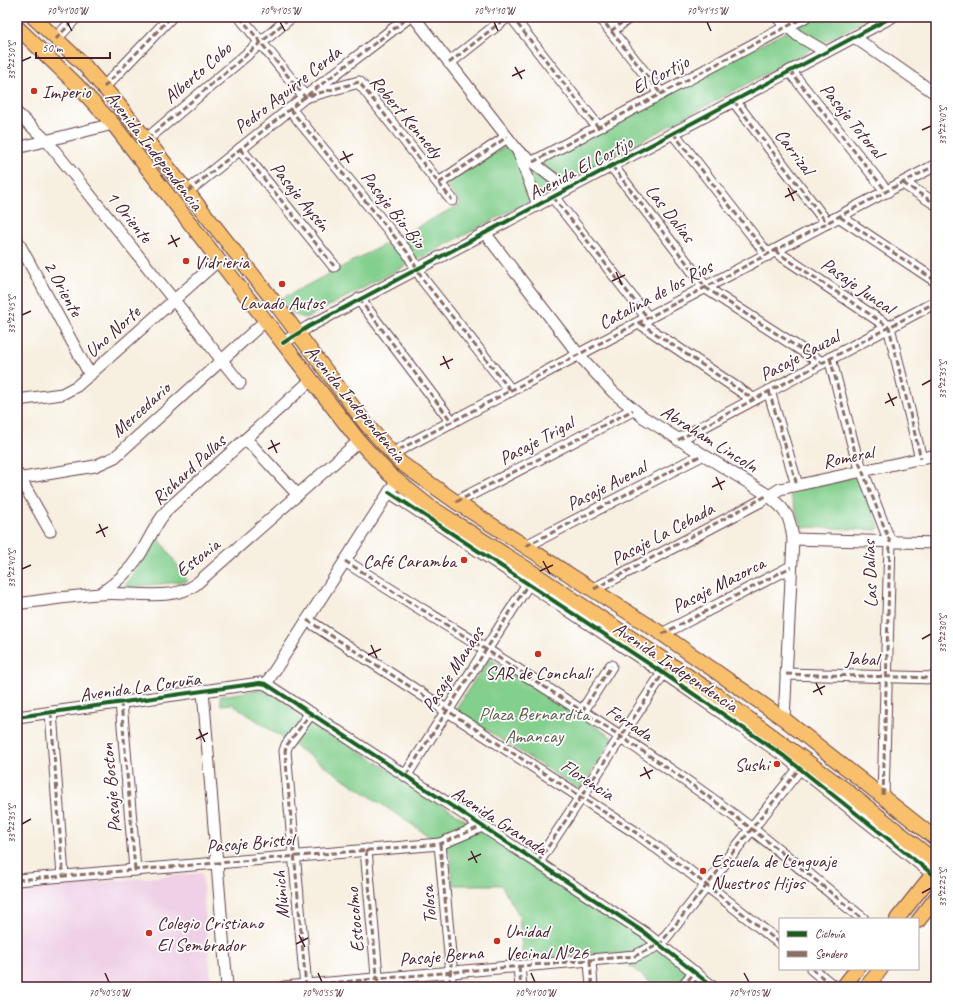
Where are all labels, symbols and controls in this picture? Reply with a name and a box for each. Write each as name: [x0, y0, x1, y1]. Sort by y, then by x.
text: 70°41'00"W: [47, 4, 89, 17]
text: 70°41'05"W: [260, 4, 302, 17]
text: 70°41'10"W: [474, 4, 516, 17]
text: 70°41'15"W: [687, 4, 729, 17]
scale bar: [36, 34, 110, 60]
street label: Alberto Cobo: [159, 36, 238, 109]
street label: Pedro Aguirre Cerda: [229, 39, 347, 139]
text: 33°22'50"S: [5, 40, 18, 80]
text: 50 m: [42, 40, 64, 56]
street label: El Cortijo: [628, 49, 694, 100]
street label: Robert Kennedy: [364, 70, 449, 164]
street label: Pasaje Totoral: [815, 78, 892, 166]
place label: Imperio: [42, 80, 92, 104]
marker: Imperio: [29, 86, 39, 96]
street label: Avenida Independencia: [100, 86, 209, 216]
text: 33°22'40"S: [936, 105, 949, 145]
street label: Carrizal: [769, 124, 822, 182]
street label: Avenida El Cortijo: [524, 130, 638, 205]
street label: Pasaje Aysén: [265, 157, 336, 237]
street label: Pasaje Bio-Bio: [355, 166, 432, 255]
street label: Las Dalias: [640, 180, 701, 249]
street label: 1 Oriente: [101, 186, 159, 249]
place label: Vidrieria: [194, 250, 250, 274]
street label: Pasaje Juncal: [816, 252, 902, 322]
street label: Catalina de los Ríos: [594, 254, 719, 335]
street label: 2 Oriente: [38, 256, 89, 322]
marker: Vidrieria: [181, 256, 191, 266]
marker: Lavado Autos: [277, 279, 287, 289]
place label: Lavado Autos: [240, 291, 327, 315]
text: 33°22'45"S: [5, 294, 18, 334]
street label: Uno Norte: [80, 299, 147, 363]
street label: Pasaje Sauzal: [756, 323, 847, 387]
street label: Avenida Independencia: [299, 340, 412, 468]
text: 33°22'35"S: [936, 359, 949, 399]
street label: Mercedario: [106, 375, 177, 443]
street label: Abraham Lincoln: [656, 399, 763, 478]
street label: Pasaje Trigal: [495, 410, 581, 470]
street label: Richard Pallas: [147, 428, 233, 510]
street label: Romeral: [821, 439, 880, 474]
street label: Pasaje Avenal: [562, 454, 654, 516]
street label: Pasaje La Cebada: [607, 496, 720, 571]
street label: Estonia: [171, 532, 226, 582]
street label: Las Dalias: [857, 538, 883, 608]
text: 33°22'40"S: [5, 548, 18, 588]
place label: Café Caramba: [363, 549, 458, 573]
street label: Pasaje Mazorca: [668, 550, 771, 619]
marker: Café Caramba: [459, 555, 469, 565]
text: 33°22'30"S: [936, 613, 949, 653]
street label: Avenida Independencia: [608, 616, 744, 718]
street label: Pasaje Manaos: [417, 620, 491, 717]
street label: Jabal: [844, 646, 883, 672]
marker: SAR de Conchalí: [533, 649, 543, 659]
place label: SAR de Conchalí: [485, 661, 595, 685]
street label: Avenida La Coruña: [78, 666, 204, 707]
street label: Ferrada: [602, 699, 659, 748]
park label: Plaza Bernardita Amancay: [479, 702, 591, 748]
street label: Pasaje Boston: [95, 742, 127, 834]
place label: Sushi: [734, 753, 771, 777]
street label: Florencia: [556, 754, 620, 807]
marker: Sushi: [772, 759, 782, 769]
street label: Avenida Granada: [447, 781, 554, 862]
text: 33°22'35"S: [5, 803, 18, 843]
street label: Pasaje Bristol: [205, 827, 299, 859]
place label: Escuela de Lenguaje Nuestros Hijos: [711, 849, 838, 895]
marker: Escuela de Lenguaje Nuestros Hijos: [698, 866, 708, 876]
text: 33°22'25"S: [936, 867, 949, 907]
street label: Múnich: [267, 870, 295, 920]
street label: Tolosa: [415, 883, 443, 925]
street label: Estocolmo: [340, 885, 370, 953]
place label: Colegio Cristiano El Sembrador: [157, 911, 265, 957]
legend: [779, 918, 919, 970]
place label: Unidad Vecinal Nº26: [505, 919, 590, 965]
text: Ciclovía: [815, 926, 846, 942]
marker: Colegio Cristiano El Sembrador: [144, 928, 154, 938]
marker: Unidad Vecinal Nº26: [492, 936, 502, 946]
street label: Pasaje Berna: [398, 940, 485, 972]
text: Sendero: [815, 946, 848, 962]
text: 70°40'50"W: [89, 986, 131, 999]
text: 70°40'55"W: [302, 986, 344, 999]
text: 70°41'00"W: [515, 986, 557, 999]
text: 70°41'05"W: [729, 986, 771, 999]

